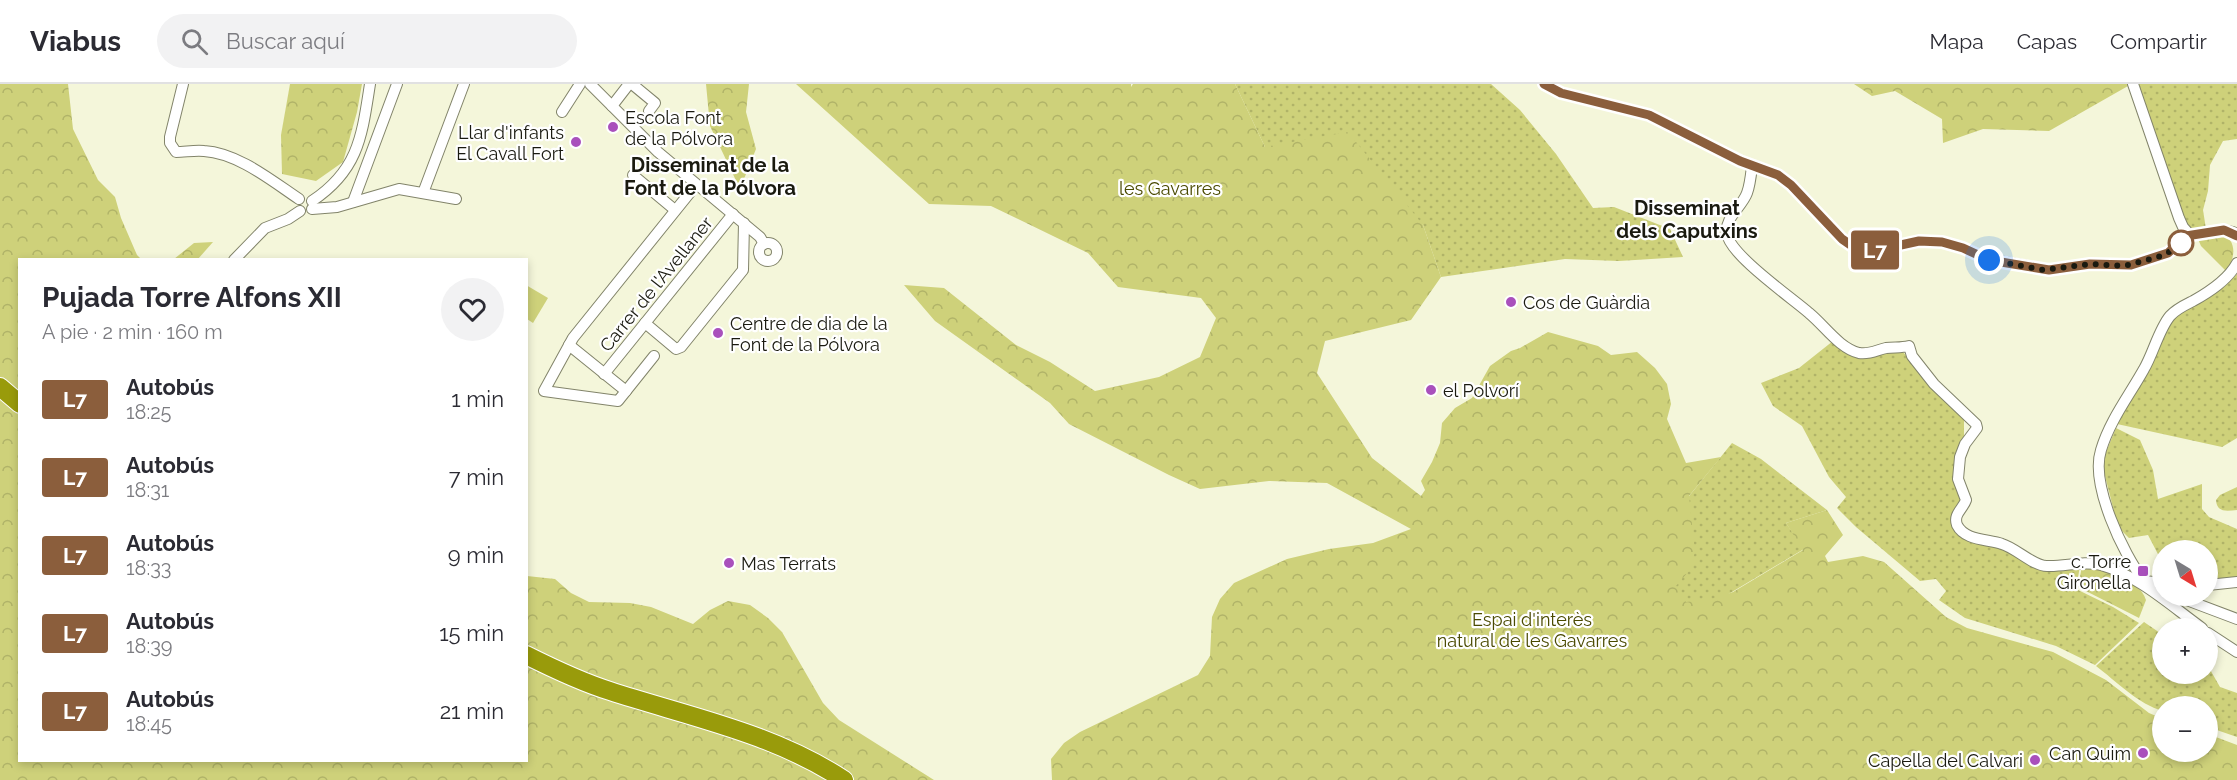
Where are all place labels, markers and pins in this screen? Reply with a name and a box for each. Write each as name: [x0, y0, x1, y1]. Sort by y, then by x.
place label: Escola Font de la Pólvora: [625, 107, 733, 149]
marker: Escola Font de la Pólvora: [606, 120, 620, 134]
place label: Llar d'infants El Cavall Fort: [456, 122, 564, 164]
marker: Llar d'infants El Cavall Fort: [569, 135, 583, 149]
unlabelled marker: [2168, 230, 2194, 256]
place label: Cos de Guàrdia: [1523, 292, 1650, 313]
marker: Cos de Guàrdia: [1504, 295, 1518, 309]
place label: Centre de dia de la Font de la Pólvora: [730, 313, 887, 355]
marker: Centre de dia de la Font de la Pólvora: [711, 326, 725, 340]
place label: el Polvorí: [1443, 380, 1519, 401]
marker: el Polvorí: [1424, 383, 1438, 397]
place label: c. Torre Gironella: [2057, 551, 2131, 593]
place label: Mas Terrats: [741, 553, 836, 574]
marker: Mas Terrats: [722, 556, 736, 570]
marker: c. Torre Gironella: [2136, 564, 2150, 578]
place label: Can Quim: [2049, 743, 2131, 764]
marker: Can Quim: [2136, 746, 2150, 760]
place label: Capella del Calvari: [1868, 750, 2023, 771]
marker: Capella del Calvari: [2028, 753, 2042, 767]

